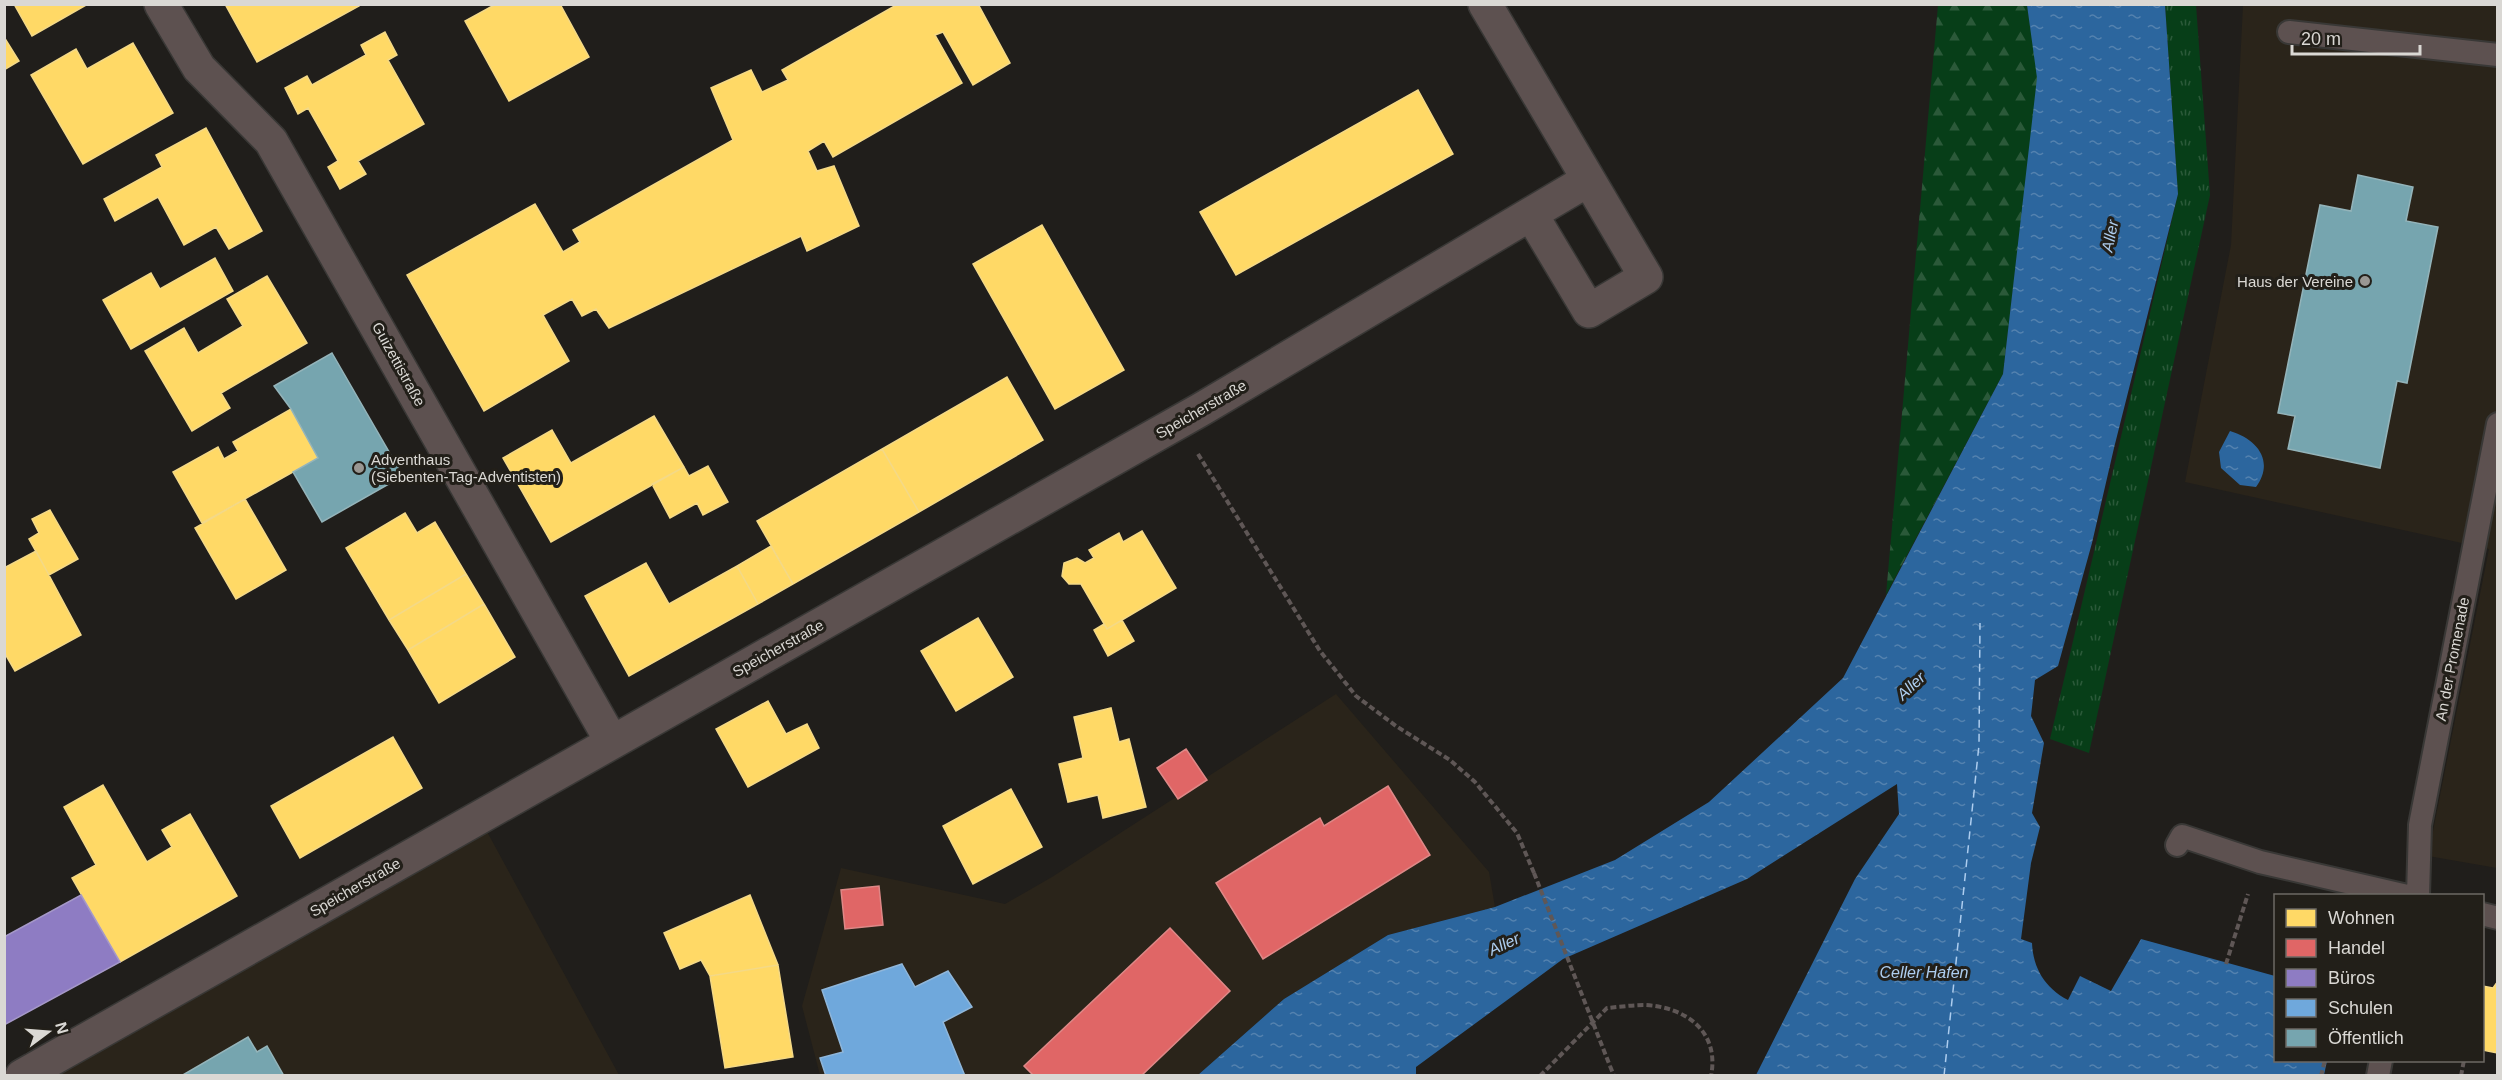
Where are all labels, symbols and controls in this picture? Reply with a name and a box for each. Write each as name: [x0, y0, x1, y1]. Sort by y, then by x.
scale bar: [2292, 18, 2420, 56]
text: 20 m: [2301, 29, 2341, 49]
water label: Aller: [2098, 218, 2122, 254]
place label: Haus der Vereine: [2237, 273, 2353, 290]
marker: Haus der Vereine: [2358, 274, 2372, 288]
street label: Guizettistraße: [369, 319, 429, 409]
street label: Speicherstraße: [1153, 376, 1249, 442]
place label: Adventhaus (Siebenten-Tag-Adventisten): [371, 451, 561, 485]
marker: Adventhaus (Siebenten-Tag-Adventisten): [352, 461, 366, 475]
street label: An der Promenade: [2432, 596, 2472, 722]
street label: Speicherstraße: [729, 616, 827, 680]
water label: Aller: [1893, 668, 1929, 704]
street label: Speicherstraße: [307, 854, 403, 920]
legend: [2274, 894, 2484, 1062]
text: Wohnen: [2328, 908, 2395, 928]
water label: Aller: [1485, 929, 1523, 959]
text: Handel: [2328, 938, 2385, 958]
water label: Celler Hafen: [1880, 964, 1969, 981]
text: Büros: [2328, 968, 2375, 988]
text: Schulen: [2328, 998, 2393, 1018]
north arrow: [18, 1002, 78, 1062]
text: N: [52, 1020, 72, 1036]
text: Öffentlich: [2328, 1028, 2404, 1048]

